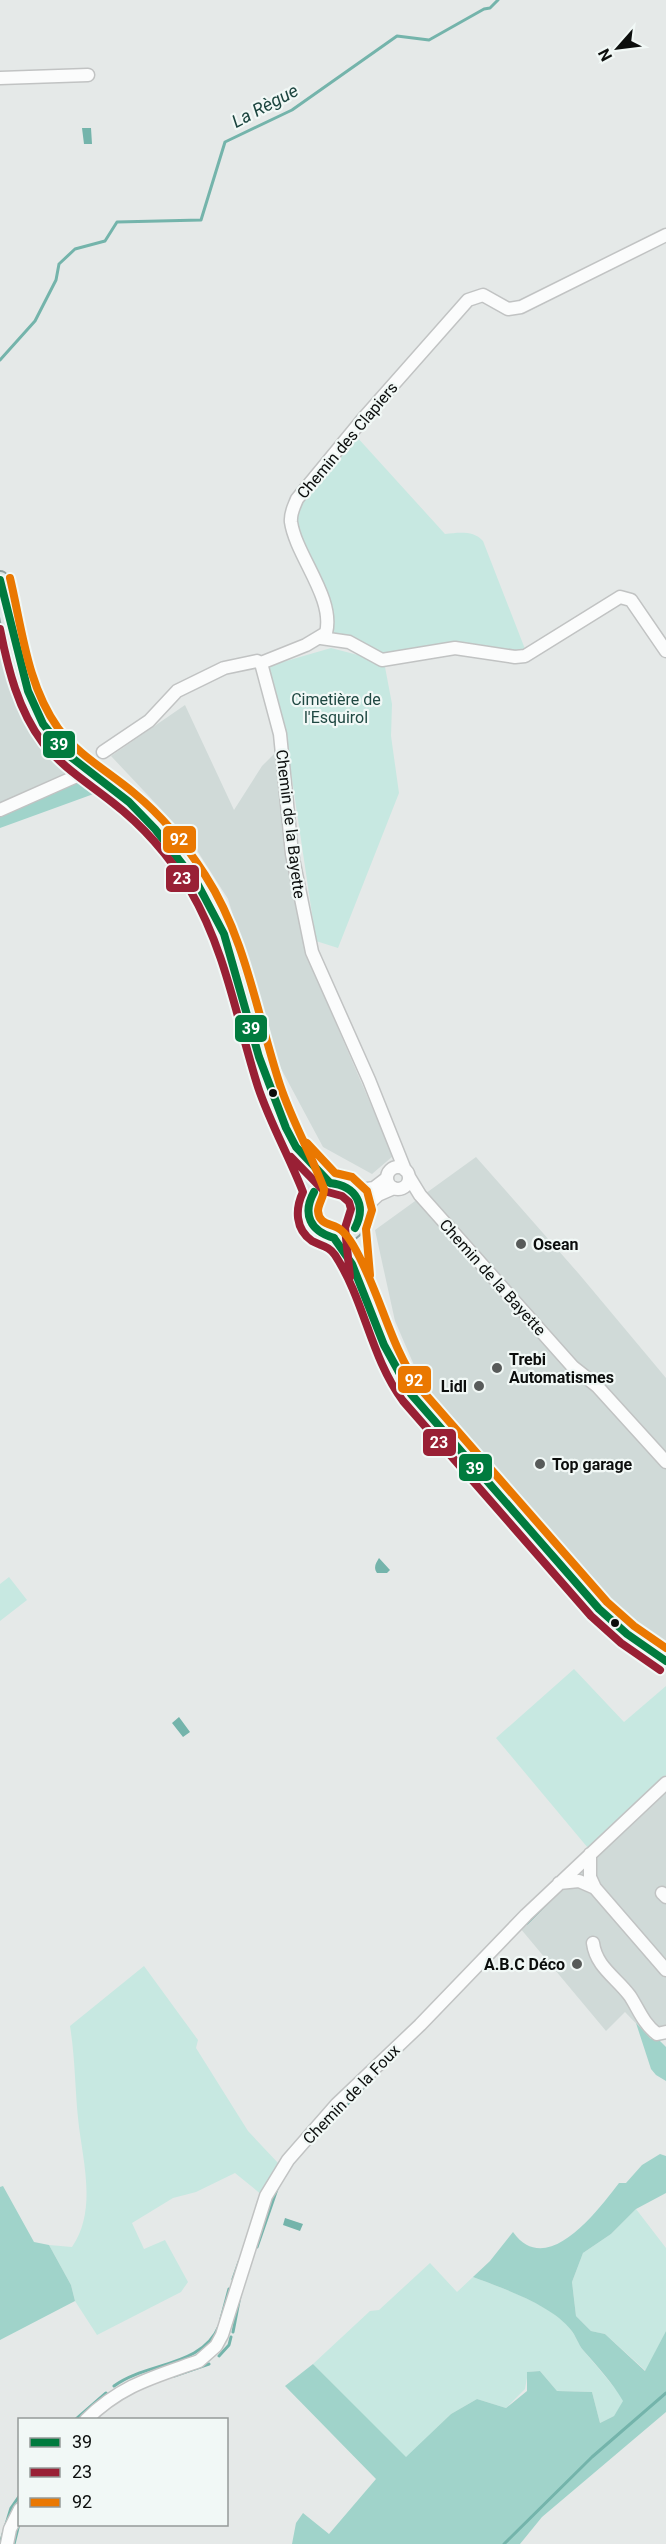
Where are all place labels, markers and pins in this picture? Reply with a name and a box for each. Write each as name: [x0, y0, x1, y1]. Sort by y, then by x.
unlabelled marker: [267, 1087, 279, 1099]
place label: Osean: [533, 1235, 578, 1254]
marker: Osean: [514, 1237, 528, 1251]
place label: Trebi Automatismes: [509, 1350, 614, 1387]
marker: Trebi Automatismes: [490, 1361, 504, 1375]
place label: Lidl: [441, 1377, 467, 1396]
marker: Lidl: [472, 1379, 486, 1393]
place label: Top garage: [552, 1455, 633, 1474]
marker: Top garage: [533, 1457, 547, 1471]
unlabelled marker: [609, 1617, 621, 1629]
place label: A.B.C Déco: [484, 1955, 565, 1974]
marker: A.B.C Déco: [570, 1957, 584, 1971]

